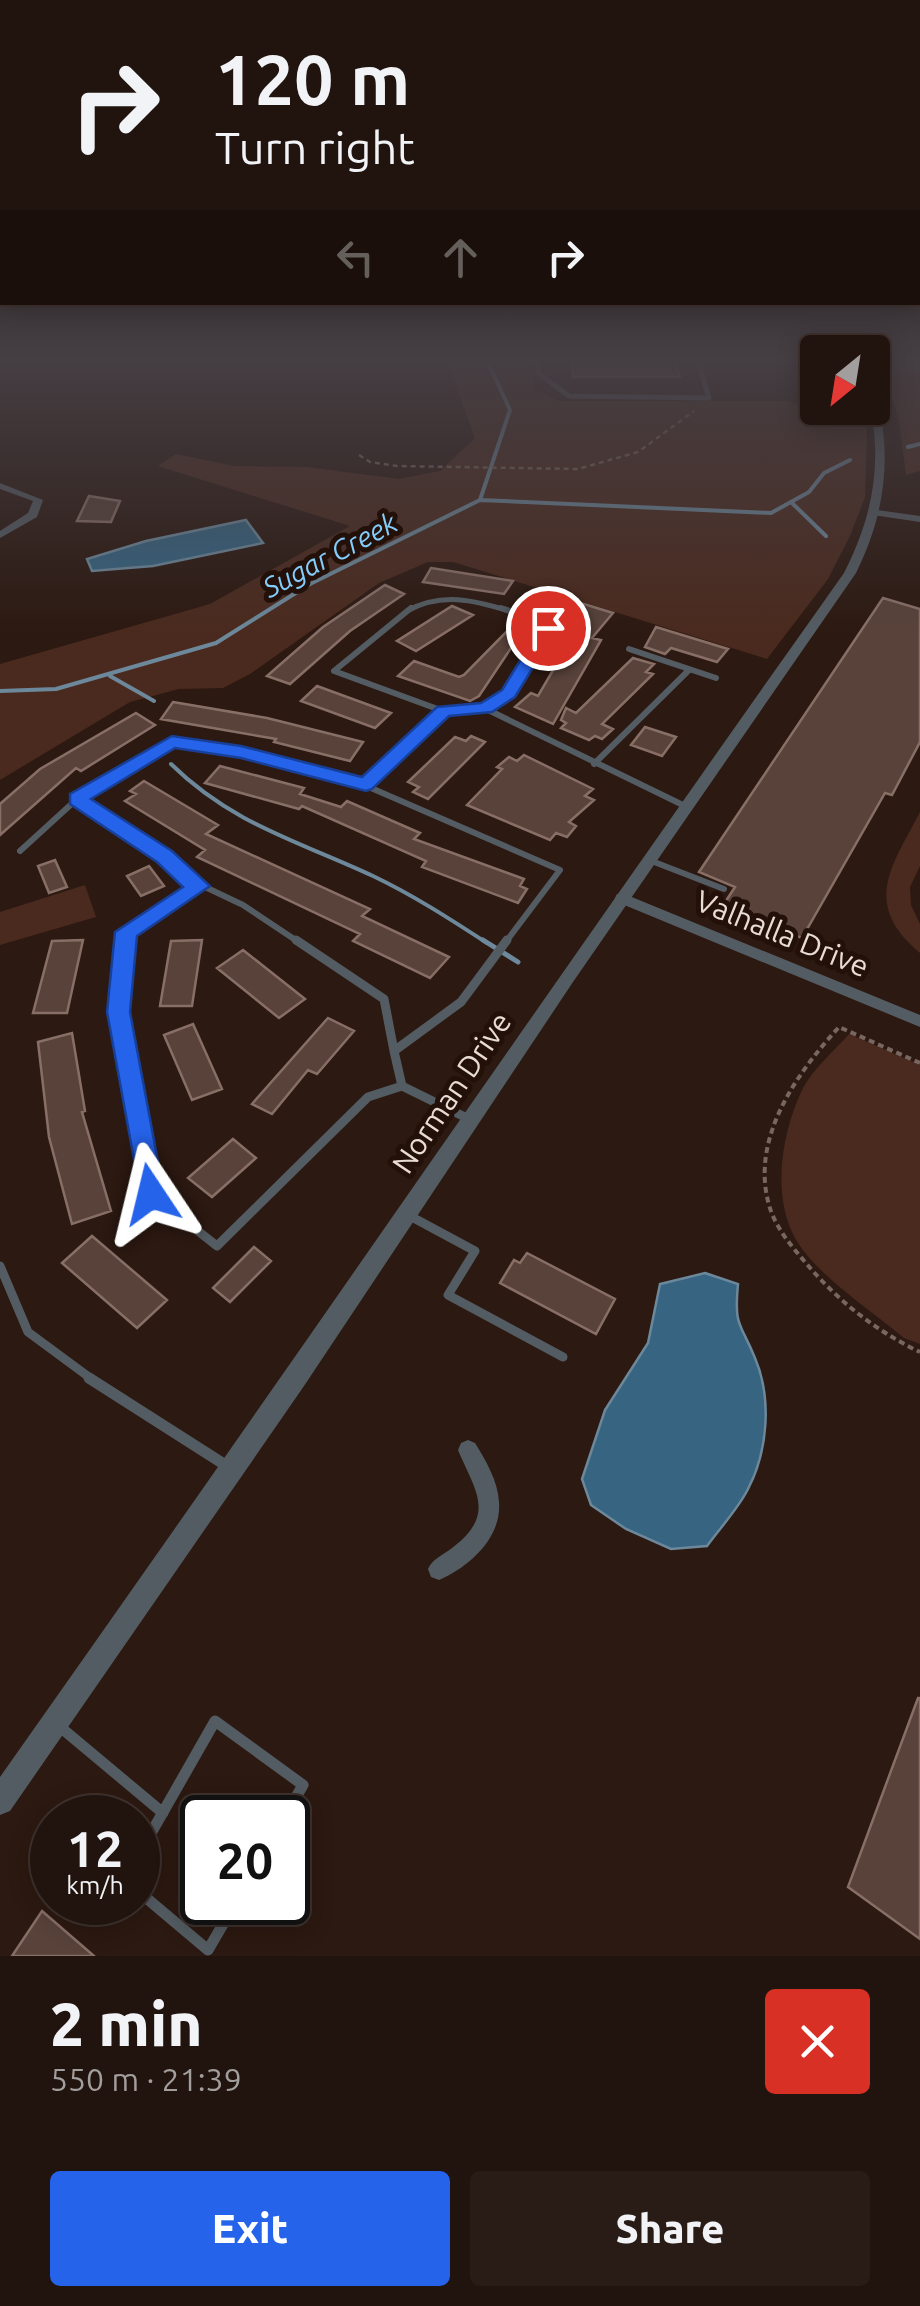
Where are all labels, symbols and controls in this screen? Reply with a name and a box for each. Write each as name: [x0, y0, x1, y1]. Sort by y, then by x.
icon: right: [50, 40, 180, 170]
text: 120 m: [215, 40, 410, 118]
text: Turn right: [215, 122, 415, 173]
icon: left: [328, 230, 383, 285]
icon: ahead: [433, 230, 488, 285]
icon: right: [538, 230, 593, 285]
north arrow: [800, 335, 890, 425]
map controls: [800, 335, 890, 425]
water label: Sugar Creek: [256, 506, 403, 603]
pin: [506, 586, 591, 671]
icon: arrive: [521, 601, 576, 656]
street label: Valhalla Drive: [691, 883, 874, 983]
street label: Norman Drive: [385, 1006, 517, 1179]
position arrow: [99, 1142, 203, 1246]
speed limit sign: 20: [180, 1795, 310, 1925]
text: 12: [67, 1820, 123, 1876]
text: km/h: [66, 1871, 124, 1899]
button: close: [765, 1989, 870, 2094]
text: 2 min: [50, 1990, 203, 2057]
text: 550 m · 21:39: [50, 2061, 242, 2097]
button: Exit: [50, 2171, 450, 2286]
button: Share: [470, 2171, 870, 2286]

